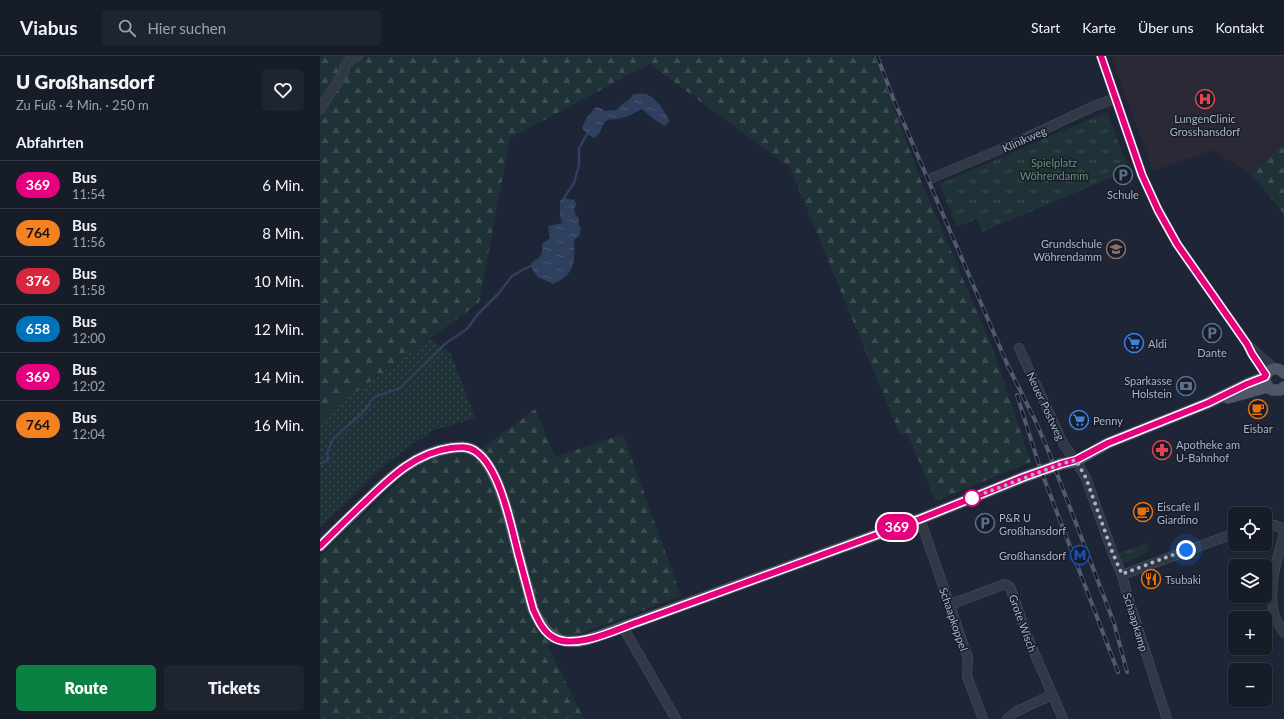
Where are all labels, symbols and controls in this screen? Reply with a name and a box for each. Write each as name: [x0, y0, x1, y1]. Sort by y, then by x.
search box: [102, 10, 382, 46]
text: Viabus: [20, 16, 78, 39]
icon: search: [116, 17, 138, 39]
text: Hier suchen: [148, 19, 226, 37]
text: Start: [1031, 19, 1060, 36]
text: Karte: [1082, 19, 1116, 36]
text: Über uns: [1138, 19, 1193, 36]
text: Kontakt: [1215, 19, 1264, 36]
button: heart: [262, 69, 304, 111]
text: U Großhansdorf: [16, 70, 154, 93]
hospital icon: LungenClinic Grosshansdorf: [1194, 88, 1216, 110]
text: Zu Fuß · 4 Min. · 250 m: [16, 97, 149, 113]
place label: LungenClinic Grosshansdorf: [1170, 112, 1240, 138]
street label: Klinikweg: [1000, 123, 1048, 154]
text: Abfahrten: [16, 133, 84, 151]
park label: Spielplatz Wöhrendamm: [1020, 156, 1088, 182]
parking icon: Schule: [1112, 164, 1134, 186]
text: Bus: [72, 168, 97, 186]
text: 369: [26, 176, 50, 193]
text: 6 Min.: [262, 176, 304, 194]
text: 11:54: [72, 186, 105, 202]
place label: Schule: [1107, 188, 1139, 201]
text: Bus: [72, 216, 97, 234]
text: 764: [26, 224, 50, 241]
text: 8 Min.: [262, 224, 304, 242]
text: 11:56: [72, 234, 105, 250]
place label: Grundschule Wöhrendamm: [1033, 237, 1102, 263]
school or university icon: Grundschule Wöhrendamm: [1105, 238, 1127, 260]
text: Bus: [72, 264, 97, 282]
text: 376: [26, 272, 50, 289]
text: 10 Min.: [253, 272, 304, 290]
text: 11:58: [72, 282, 105, 298]
text: Bus: [72, 312, 97, 330]
text: 658: [26, 320, 50, 337]
text: 12 Min.: [253, 320, 304, 338]
parking icon: Dante: [1201, 322, 1223, 344]
text: 12:00: [72, 330, 105, 346]
supermarket icon: Aldi: [1123, 332, 1145, 354]
place label: Aldi: [1148, 337, 1167, 350]
place label: Dante: [1197, 346, 1227, 359]
text: Bus: [72, 360, 97, 378]
text: 369: [26, 368, 50, 385]
text: 14 Min.: [253, 368, 304, 386]
street label: Neuer Postweg: [1024, 370, 1068, 442]
place label: Sparkasse Holstein: [1124, 374, 1172, 400]
bank icon: Sparkasse Holstein: [1175, 375, 1197, 397]
text: 12:02: [72, 378, 105, 394]
cafe icon: Eisbar: [1247, 398, 1269, 420]
text: Bus: [72, 408, 97, 426]
supermarket icon: Penny: [1068, 409, 1090, 431]
place label: Penny: [1093, 414, 1123, 427]
text: 764: [26, 416, 50, 433]
text: 16 Min.: [253, 416, 304, 434]
place label: Eisbar: [1243, 422, 1273, 435]
text: 12:04: [72, 426, 105, 442]
place label: Apotheke am U-Bahnhof: [1176, 438, 1240, 464]
pharmacy icon: Apotheke am U-Bahnhof: [1151, 439, 1173, 461]
unlabelled marker: [963, 489, 981, 507]
place label: Eiscafe Il Giardino: [1157, 500, 1199, 526]
cafe icon: Eiscafe Il Giardino: [1132, 501, 1154, 523]
map controls: [1228, 507, 1272, 707]
button: locate: [1228, 507, 1272, 551]
place label: P&R U Großhansdorf: [999, 511, 1066, 537]
parking icon: P&R U Großhansdorf: [974, 512, 996, 534]
line badge: 369: [874, 514, 920, 540]
text: 369: [885, 518, 909, 535]
your location: [1176, 540, 1196, 560]
metro station icon: Großhansdorf: [1069, 544, 1091, 566]
place label: Großhansdorf: [999, 549, 1066, 562]
button: layers: [1228, 559, 1272, 603]
restaurant icon: Tsubaki: [1140, 568, 1162, 590]
place label: Tsubaki: [1165, 573, 1201, 586]
street label: Schaapkoppel: [937, 585, 971, 653]
street label: Schaapkamp: [1121, 591, 1151, 653]
street label: Grote Wisch: [1007, 592, 1039, 654]
button: +: [1228, 611, 1272, 655]
button: −: [1228, 663, 1272, 707]
button: Route: [16, 665, 156, 711]
button: Tickets: [164, 665, 304, 711]

